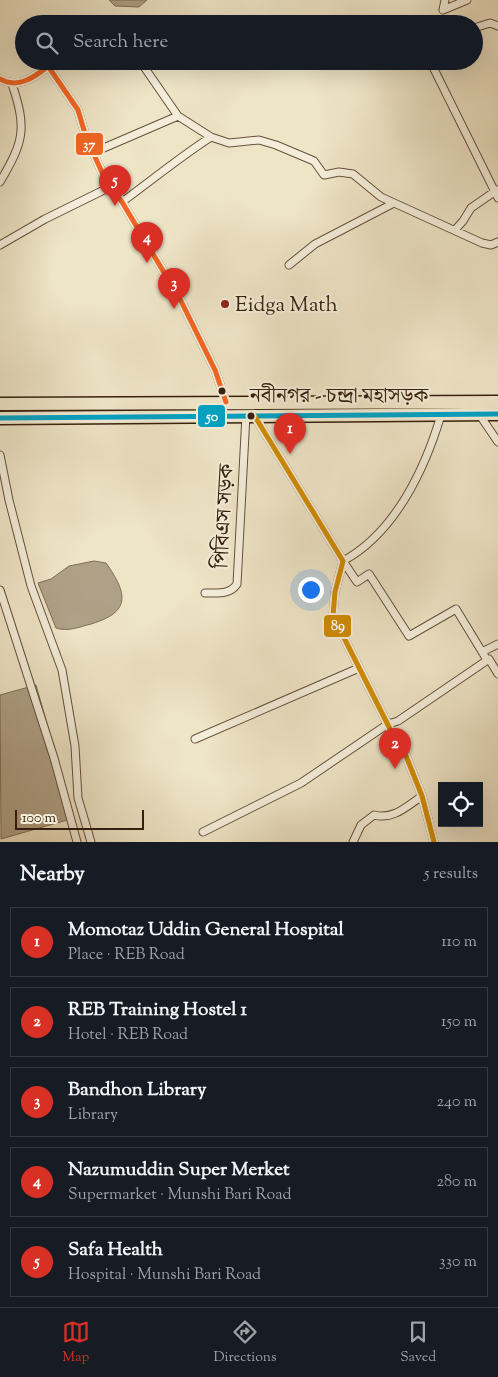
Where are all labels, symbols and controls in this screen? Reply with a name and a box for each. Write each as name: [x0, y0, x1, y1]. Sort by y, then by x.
search box: [15, 15, 483, 70]
icon: search: [33, 29, 61, 57]
text: Search here: [73, 29, 168, 56]
line badge: 37: [75, 132, 104, 156]
text: 37: [83, 136, 96, 156]
pin: 5: [99, 165, 131, 206]
pin: 4: [131, 222, 163, 263]
pin: 3: [158, 268, 190, 309]
place label: Eidga Math: [235, 291, 338, 321]
marker: Eidga Math: [219, 298, 231, 310]
street label: নবীনগর - চন্দ্রা মহাসড়ক: [249, 382, 429, 412]
unlabelled marker: [217, 386, 227, 396]
line badge: 50: [197, 404, 226, 428]
text: 50: [205, 408, 219, 428]
unlabelled marker: [246, 411, 256, 421]
pin: 1: [274, 413, 306, 454]
street label: পিবিএস সড়ক: [207, 462, 243, 570]
your location: [298, 577, 324, 603]
line badge: 89: [323, 614, 352, 638]
text: 89: [331, 617, 345, 637]
pin: 2: [379, 728, 411, 769]
map controls: [438, 782, 483, 827]
button: locate: [438, 782, 483, 827]
scale bar: [15, 807, 144, 830]
text: 100 m: [22, 809, 56, 829]
text: Nearby: [20, 860, 85, 890]
text: 5 results: [424, 863, 478, 886]
text: Momotaz Uddin General Hospital: [68, 917, 344, 944]
text: 1: [34, 931, 40, 954]
text: 110 m: [441, 931, 477, 954]
text: Place · REB Road: [68, 944, 185, 967]
text: REB Training Hostel 1: [68, 997, 247, 1024]
text: 2: [33, 1011, 41, 1034]
text: 150 m: [441, 1011, 477, 1034]
text: Hotel · REB Road: [68, 1024, 188, 1047]
text: Bandhon Library: [68, 1077, 206, 1104]
text: 3: [34, 1091, 40, 1114]
text: 240 m: [436, 1091, 477, 1114]
text: Library: [68, 1104, 118, 1127]
text: Nazumuddin Super Merket: [68, 1157, 290, 1184]
text: 4: [33, 1171, 41, 1194]
text: 280 m: [436, 1171, 477, 1194]
text: Supermarket · Munshi Bari Road: [68, 1184, 291, 1207]
text: Safa Health: [68, 1237, 163, 1264]
text: 5: [34, 1251, 40, 1274]
text: 330 m: [439, 1251, 477, 1274]
text: Hospital · Munshi Bari Road: [68, 1264, 261, 1287]
tab: Map: [62, 1318, 90, 1368]
tab: Directions: [213, 1318, 277, 1368]
tab: Saved: [400, 1318, 436, 1368]

